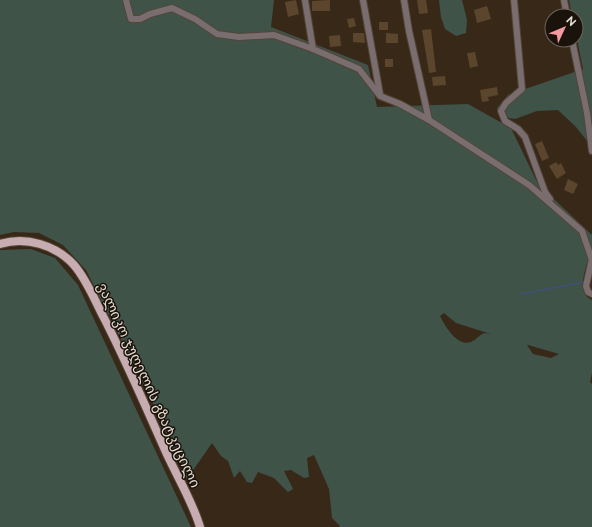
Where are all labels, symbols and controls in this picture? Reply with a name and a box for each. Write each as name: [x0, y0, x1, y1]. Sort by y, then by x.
north arrow: [544, 8, 584, 48]
text: N: [563, 14, 578, 29]
street label: ვალიკო ჯუღელის გზატკეცილი: [93, 280, 204, 490]

